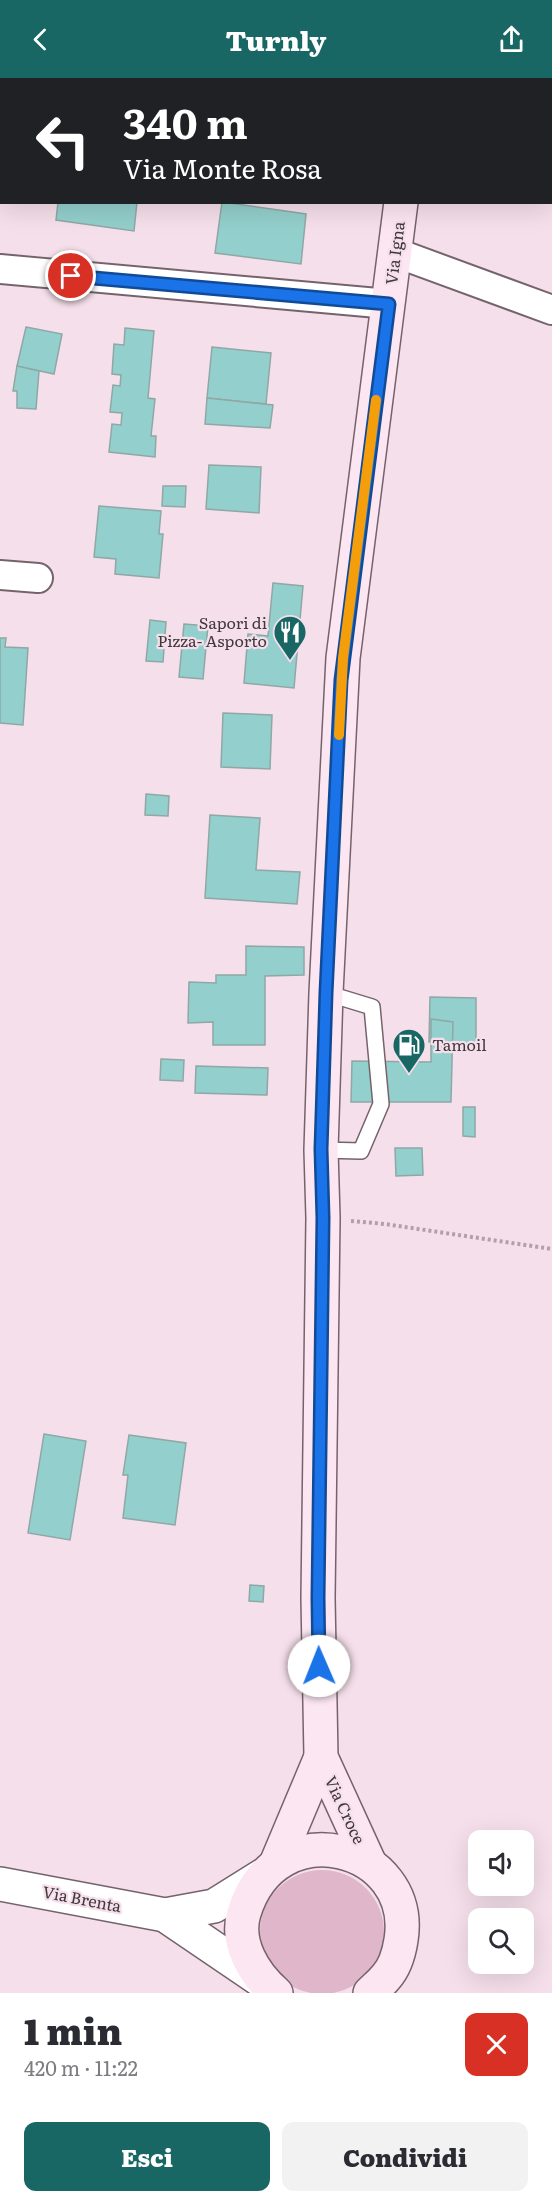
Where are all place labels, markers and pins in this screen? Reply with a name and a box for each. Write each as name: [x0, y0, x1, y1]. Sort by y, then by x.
pin: [45, 250, 96, 301]
place label: Sapori di Pizza- Asporto: [158, 610, 267, 652]
restaurant icon: Sapori di Pizza- Asporto: [272, 614, 308, 661]
fuel station icon: Tamoil: [391, 1027, 427, 1074]
place label: Tamoil: [432, 1032, 487, 1056]

